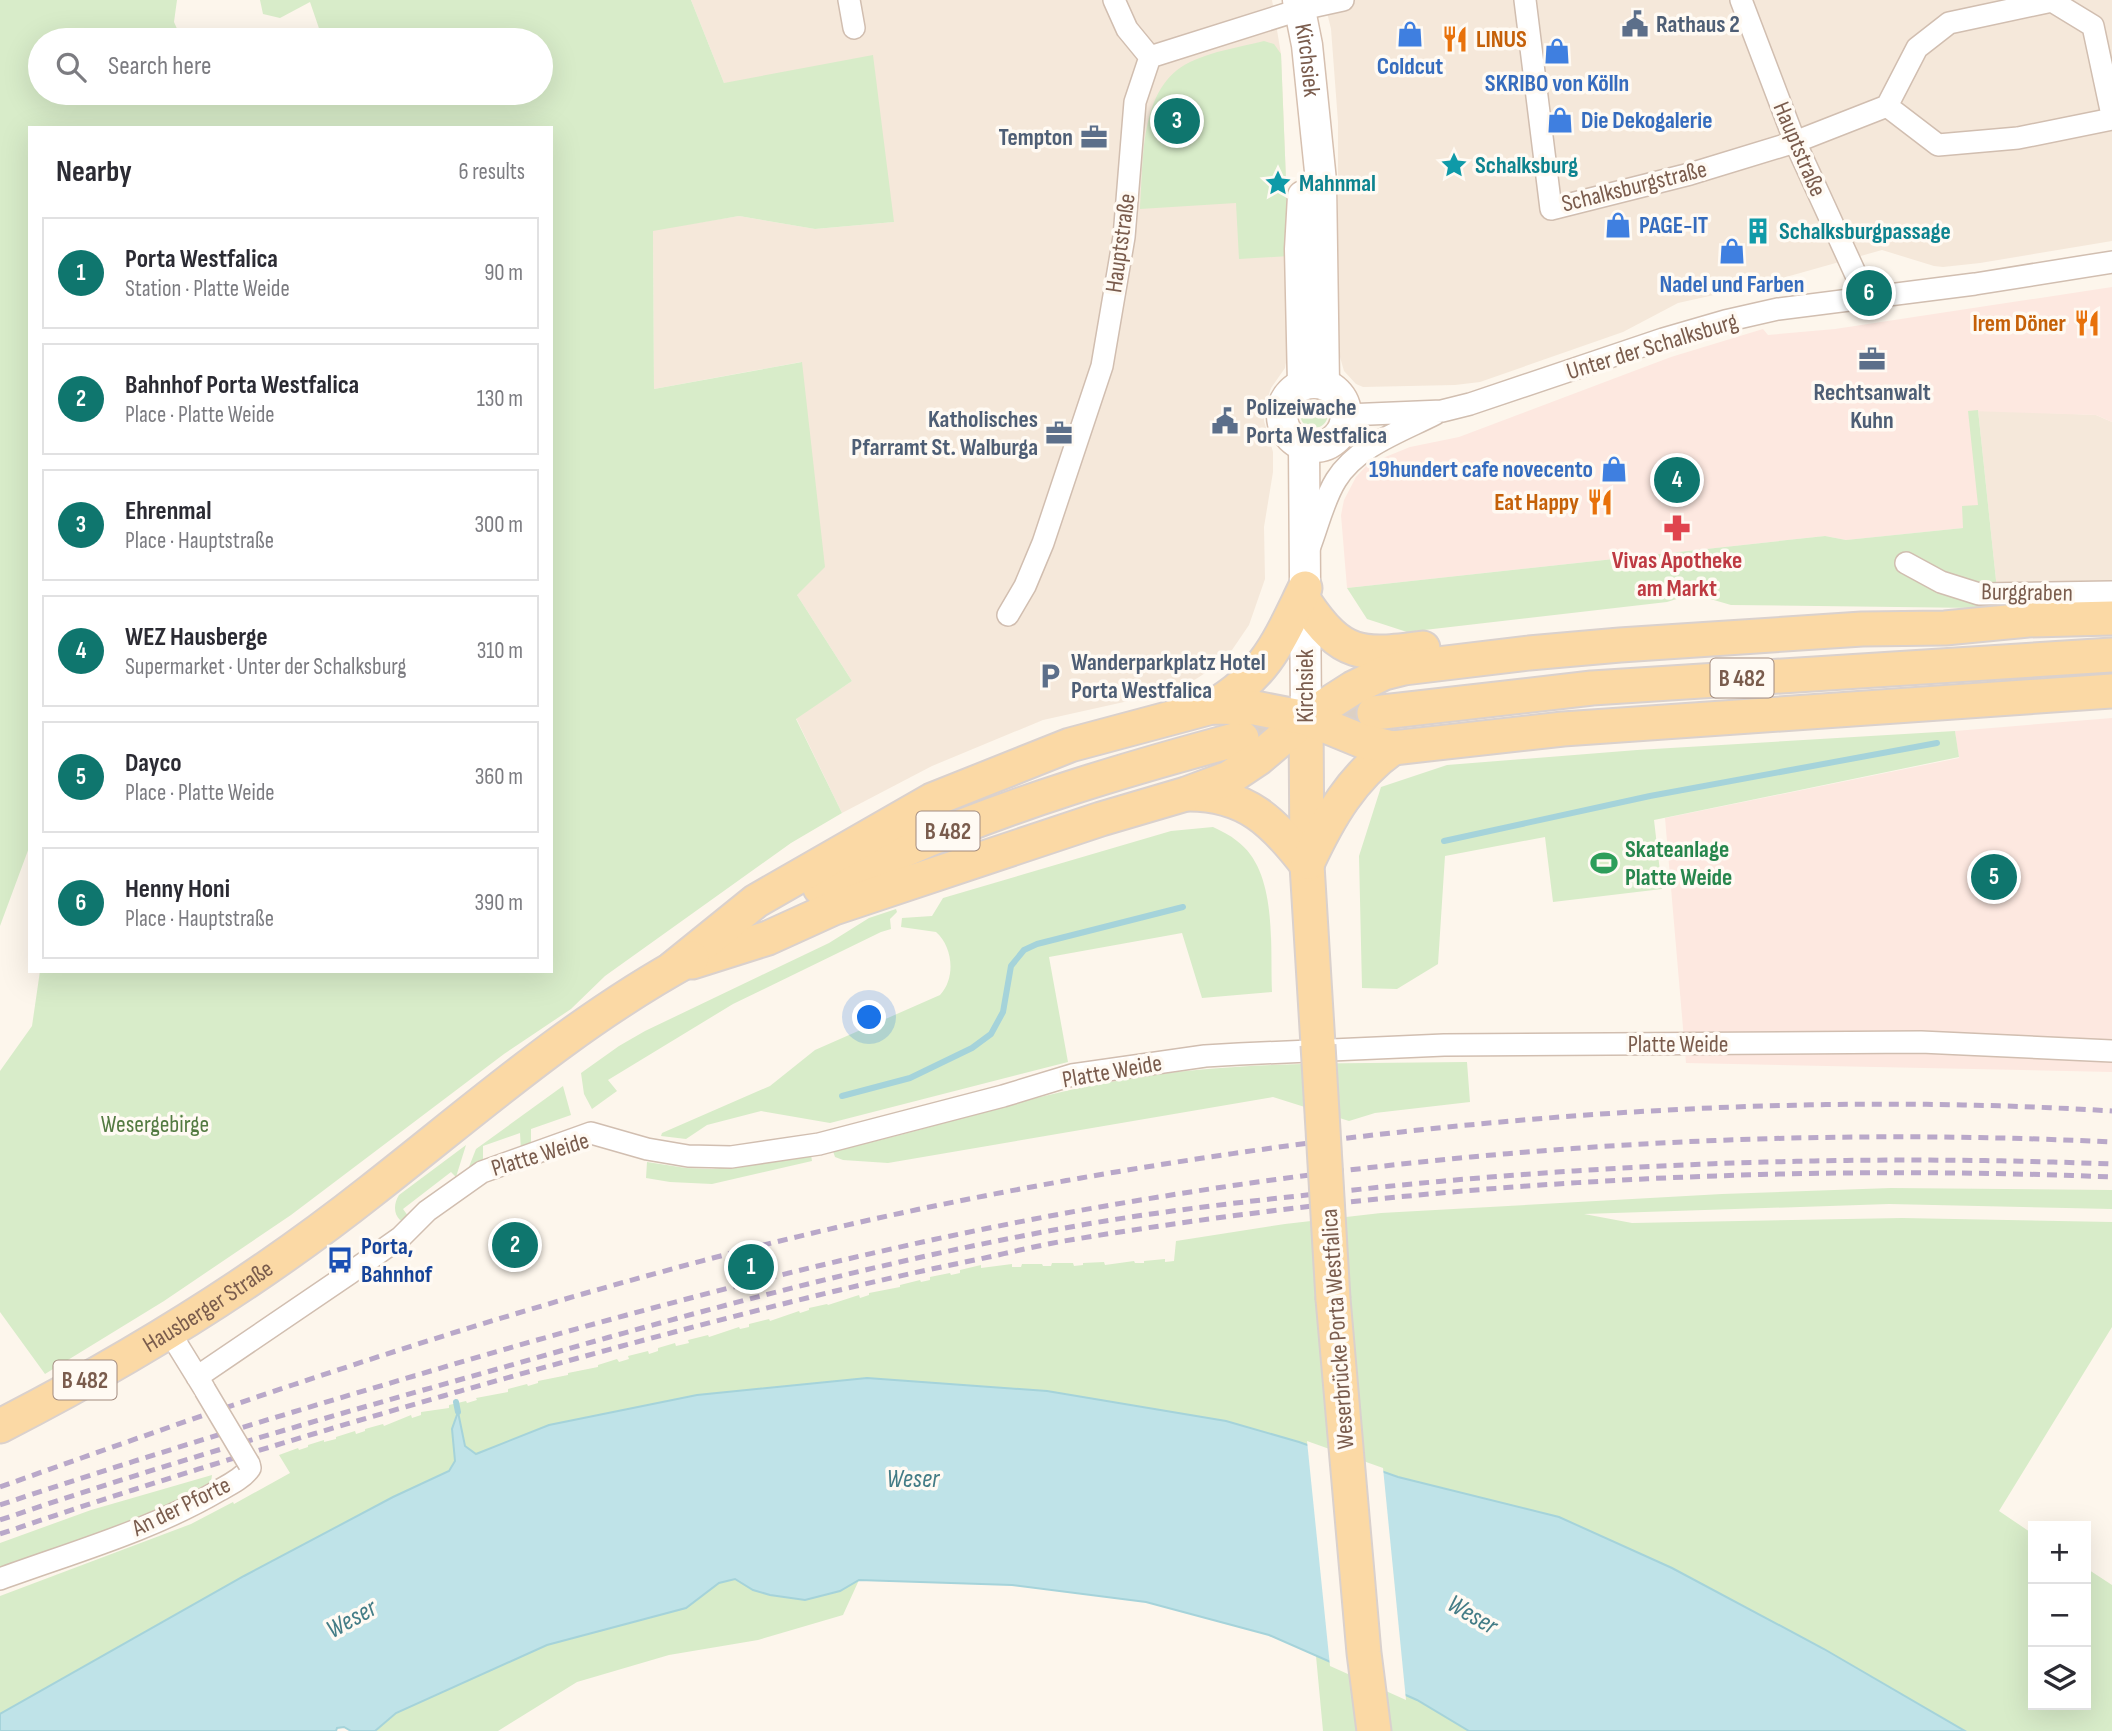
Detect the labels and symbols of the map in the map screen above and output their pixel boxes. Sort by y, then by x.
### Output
public building icon: Rathaus 2 [1620,9,1650,39]
place label: Rathaus 2 [1656,10,1740,39]
shop icon: Coldcut [1395,19,1425,49]
street label: Kirchsiek [1288,21,1326,98]
restaurant icon: LINUS [1440,24,1470,54]
place label: LINUS [1476,25,1527,54]
shop icon: SKRIBO von Kölln [1542,36,1572,66]
place label: Coldcut [1377,52,1443,81]
place label: SKRIBO von Kölln [1485,69,1629,98]
pin: 3 [1154,95,1200,147]
street label: Hauptstraße [1767,98,1832,201]
shop icon: Die Dekogalerie [1545,105,1575,135]
place label: Die Dekogalerie [1581,106,1712,135]
office icon: Tempton [1079,122,1109,152]
place label: Tempton [999,123,1073,152]
place icon: Schalksburg [1439,150,1469,180]
place label: Schalksburg [1475,151,1578,180]
street label: Schalksburgstraße [1559,154,1710,219]
place icon: Mahnmal [1263,168,1293,198]
place label: Mahnmal [1299,169,1376,198]
street label: Hauptstraße [1099,192,1142,295]
shop icon: PAGE-IT [1603,210,1633,240]
place label: PAGE-IT [1639,211,1708,240]
building icon: Schalksburgpassage [1743,216,1773,246]
place label: Schalksburgpassage [1779,217,1951,246]
shop icon: Nadel und Farben [1717,236,1747,266]
pin: 6 [1846,267,1892,319]
place label: Nadel und Farben [1659,270,1805,299]
street label: Unter der Schalksburg [1563,307,1741,386]
restaurant icon: Irem Döner [2072,308,2102,338]
place label: Irem Döner [1972,309,2067,338]
office icon: Rechtsanwalt Kuhn [1857,344,1887,374]
place label: Rechtsanwalt Kuhn [1813,378,1931,435]
place label: Polizeiwache Porta Westfalica [1246,393,1387,450]
place label: Katholisches Pfarramt St. Walburga [851,405,1038,462]
public building icon: Polizeiwache Porta Westfalica [1210,406,1240,436]
office icon: Katholisches Pfarramt St. Walburga [1044,418,1074,448]
shop icon: 19hundert cafe novecento [1599,454,1629,484]
pin: 4 [1654,454,1700,506]
place label: 19hundert cafe novecento [1369,455,1593,484]
restaurant icon: Eat Happy [1585,487,1615,517]
place label: Eat Happy [1494,488,1579,517]
pharmacy icon: Vivas Apotheke am Markt [1662,513,1692,543]
place label: Vivas Apotheke am Markt [1612,546,1742,603]
street label: Burggraben [1981,577,2073,608]
place label: Wanderparkplatz Hotel Porta Westfalica [1071,648,1266,705]
street label: Kirchsiek [1291,649,1320,723]
road number: B 482 [1710,658,1774,698]
parking icon: Wanderparkplatz Hotel Porta Westfalica [1035,661,1065,691]
road number: B 482 [916,811,979,850]
place label: Skateanlage Platte Weide [1625,835,1732,892]
sports icon: Skateanlage Platte Weide [1589,848,1619,878]
pin: 5 [1971,851,2017,903]
your location [852,1000,886,1034]
street label: Platte Weide [1628,1030,1728,1059]
street label: Platte Weide [1060,1048,1164,1095]
park label: Wesergebirge [101,1110,209,1139]
street label: Platte Weide [488,1126,593,1183]
street label: Weserbrücke Porta Westfalica [1315,1208,1360,1450]
pin: 2 [492,1219,538,1271]
place label: Porta, Bahnhof [361,1232,433,1289]
pin: 1 [728,1241,774,1293]
bus stop icon: Porta, Bahnhof [325,1245,355,1275]
street label: Hausberger Straße [138,1254,279,1359]
road number: B 482 [54,1360,116,1400]
water label: Weser [887,1464,941,1495]
street label: An der Pforte [126,1470,235,1543]
water label: Weser [1442,1589,1504,1643]
water label: Weser [321,1592,384,1646]

